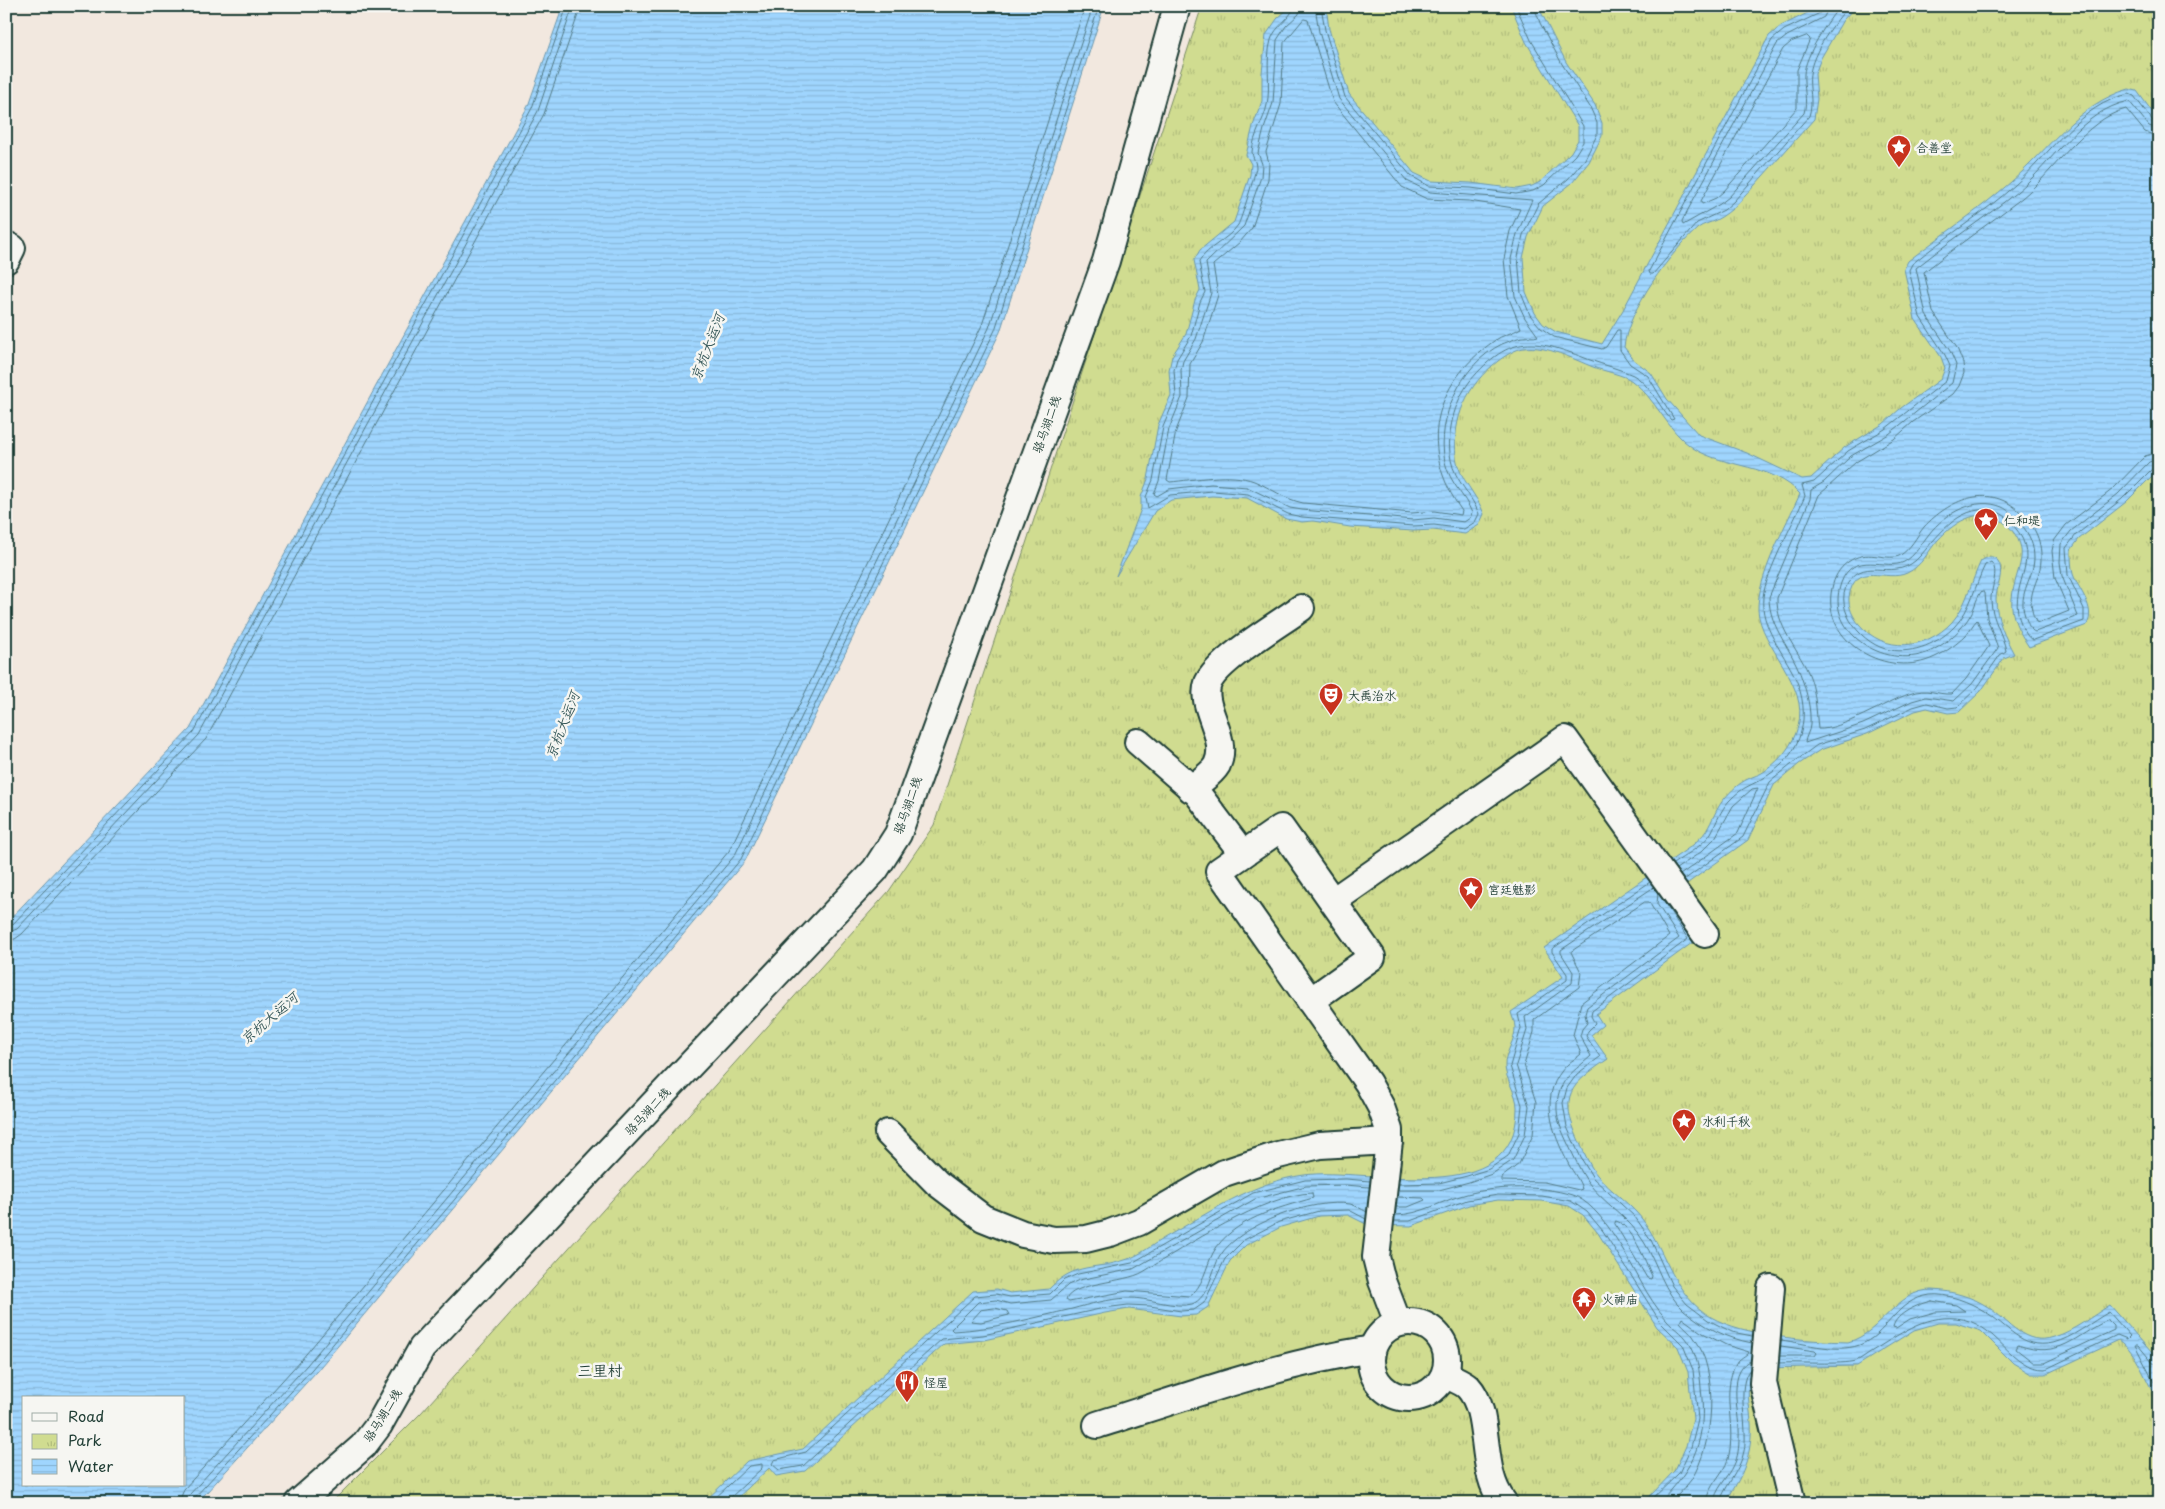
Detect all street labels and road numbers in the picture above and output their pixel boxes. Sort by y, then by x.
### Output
street label: 骆马湖二线 [1027,393,1065,455]
street label: 骆马湖二线 [888,774,926,836]
street label: 骆马湖二线 [620,1083,674,1139]
street label: 骆马湖二线 [358,1385,406,1445]

